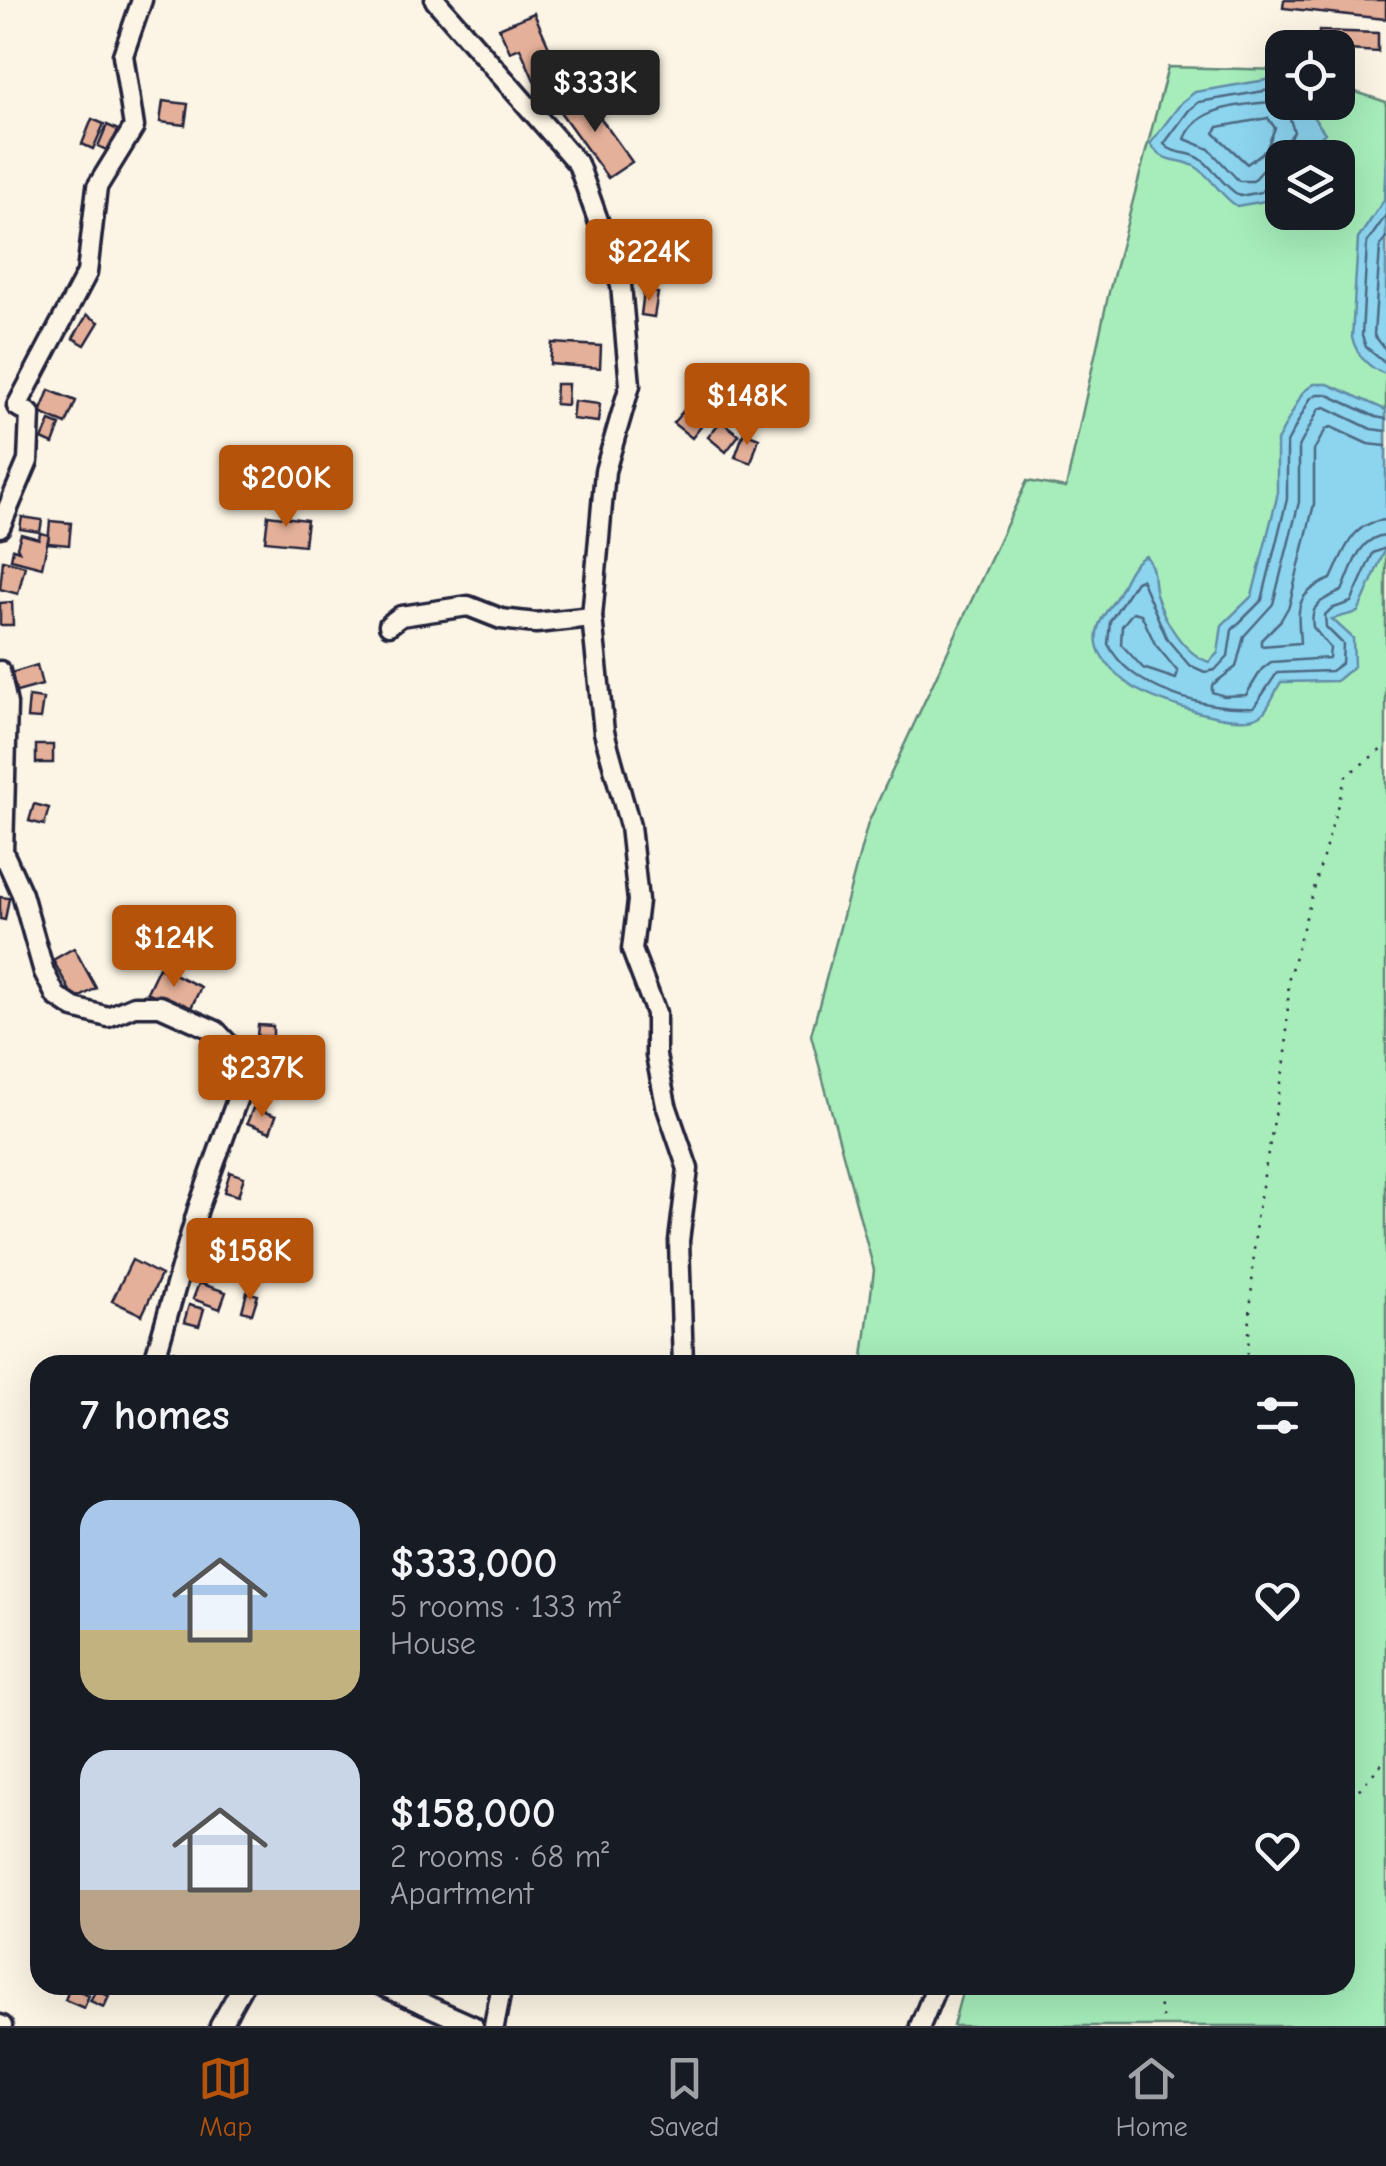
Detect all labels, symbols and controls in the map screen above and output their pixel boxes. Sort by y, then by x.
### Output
map controls [1265,30,1355,230]
button: locate [1265,30,1355,120]
pin: $333K [525,50,665,135]
text: $333K [553,64,637,101]
button: layers [1265,140,1355,230]
pin: $224K [579,219,719,304]
text: $224K [607,233,691,270]
pin: $148K [677,363,817,448]
text: $148K [707,377,787,414]
pin: $200K [216,445,356,530]
text: $200K [241,459,331,496]
pin: $124K [104,905,244,990]
text: $124K [134,919,214,956]
pin: $237K [192,1035,332,1120]
text: $237K [220,1049,304,1086]
pin: $158K [180,1218,320,1303]
text: $158K [208,1232,292,1269]
icon: filters [1250,1388,1305,1443]
text: 7 homes [80,1391,230,1440]
text: $333,000 [390,1539,558,1588]
icon: home [160,1540,280,1660]
icon: heart [1250,1573,1305,1628]
text: 5 rooms · 133 m² [390,1588,621,1625]
text: House [390,1625,476,1662]
text: $158,000 [390,1789,556,1838]
icon: home [160,1790,280,1910]
icon: heart [1250,1823,1305,1878]
text: 2 rooms · 68 m² [390,1838,609,1875]
text: Apartment [390,1875,533,1912]
tab: Map [198,2051,253,2143]
tab: Saved [649,2051,719,2143]
tab: Home [1116,2051,1188,2143]

